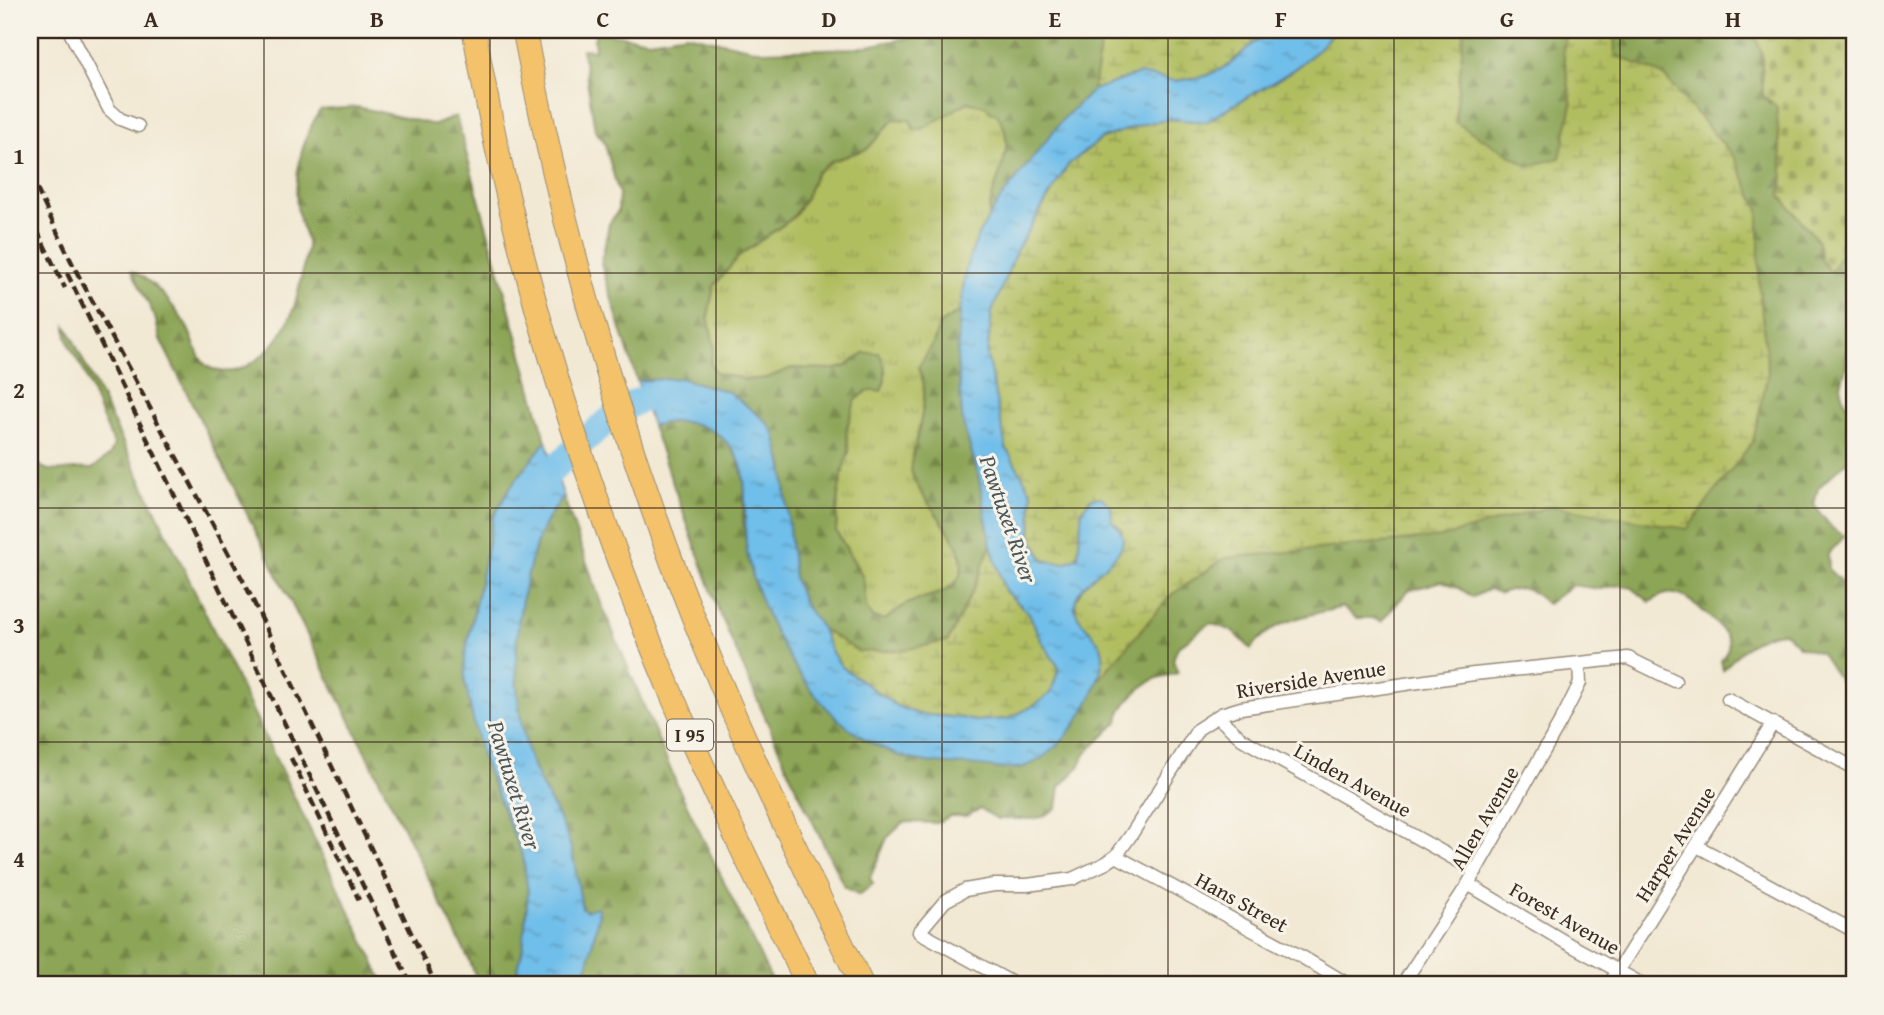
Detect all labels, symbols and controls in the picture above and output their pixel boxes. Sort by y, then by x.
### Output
text: A [144,2,159,35]
text: B [370,2,384,35]
text: C [596,2,610,35]
text: D [822,2,837,35]
text: E [1049,2,1061,35]
text: F [1275,2,1287,35]
text: G [1500,2,1514,35]
text: H [1725,2,1741,35]
text: 1 [13,139,25,172]
text: 2 [13,373,25,406]
water label: Pawtuxet River [971,450,1047,589]
text: 3 [13,608,25,641]
street label: Riverside Avenue [1234,652,1388,706]
water label: Pawtuxet River [479,716,551,855]
road number: I 95 [667,720,713,750]
street label: Linden Avenue [1289,735,1417,825]
street label: Allen Avenue [1442,760,1526,876]
street label: Harper Avenue [1627,780,1723,908]
text: 4 [13,842,25,875]
street label: Hans Street [1190,864,1295,941]
street label: Forest Avenue [1504,874,1626,962]

